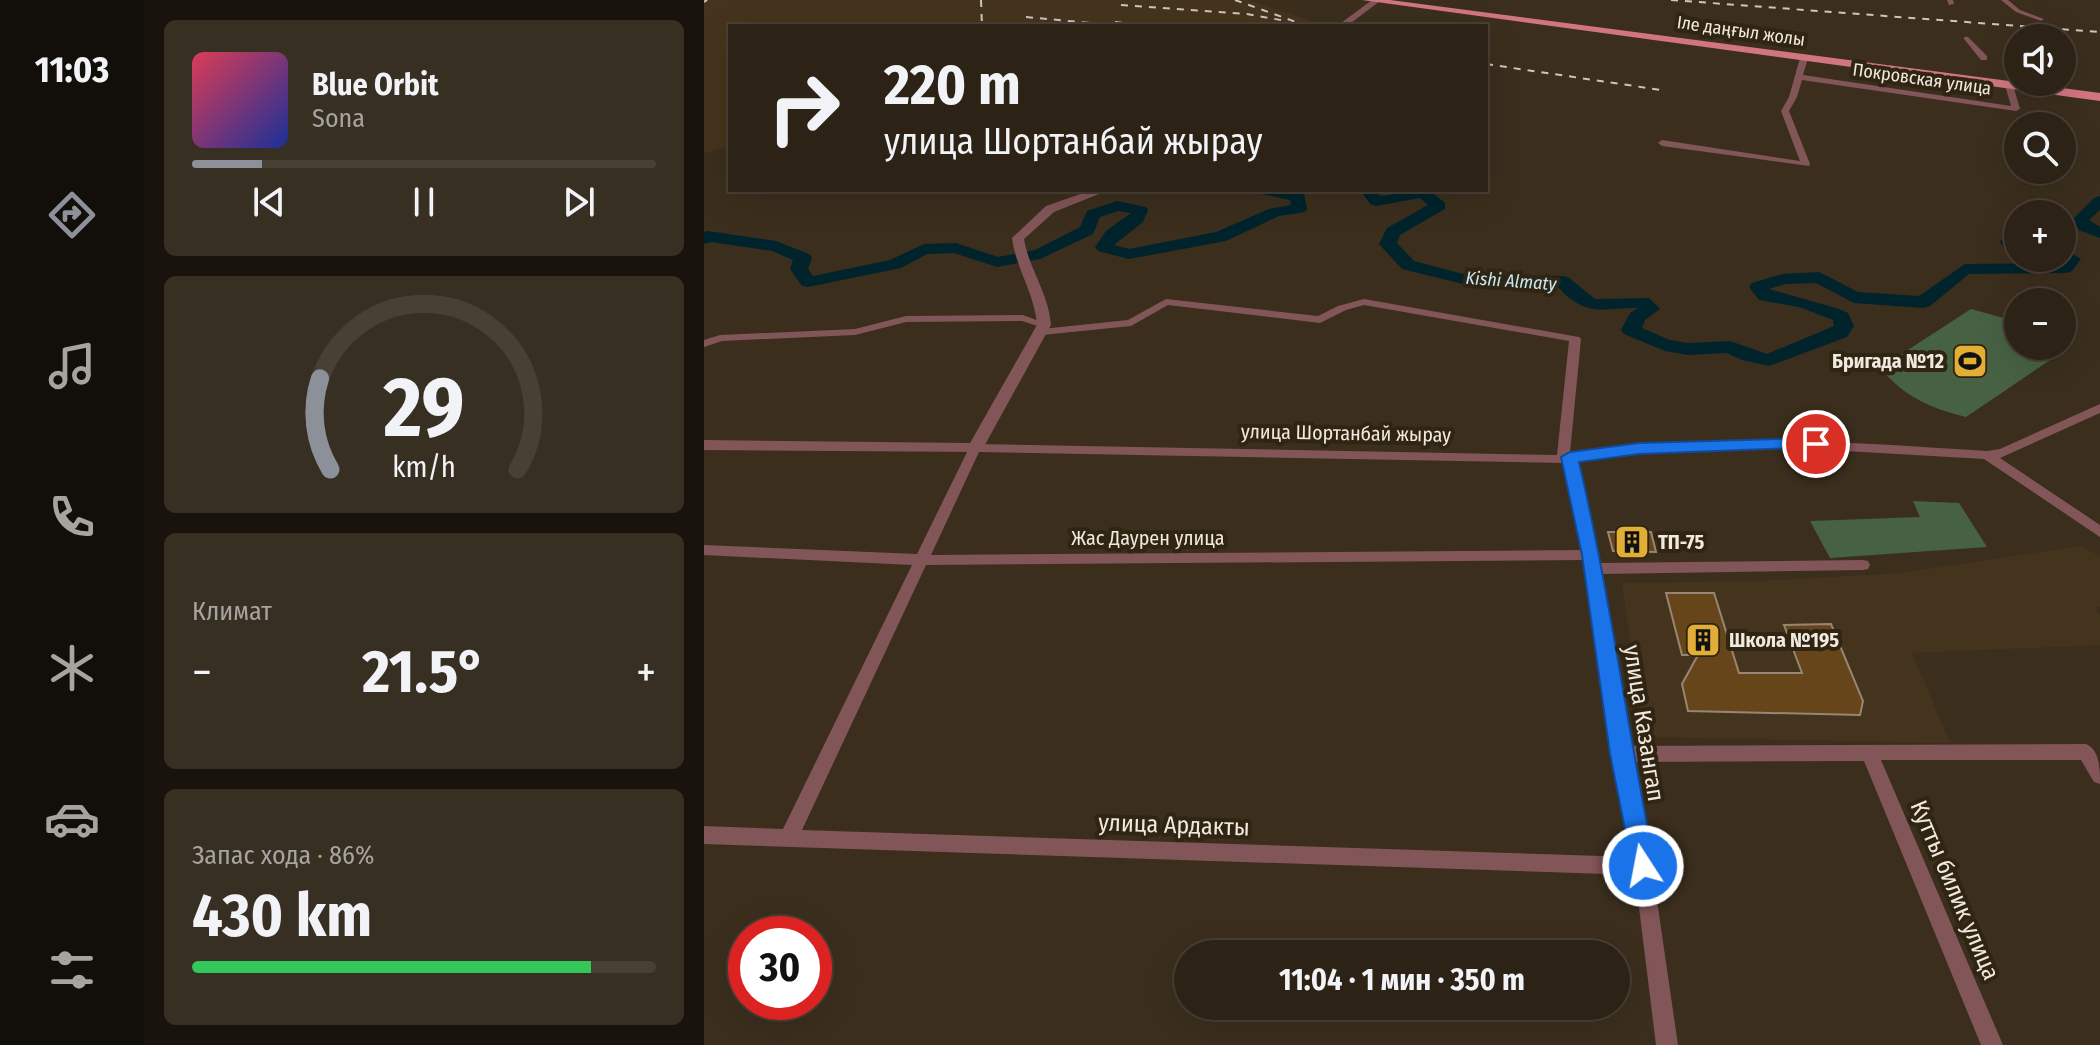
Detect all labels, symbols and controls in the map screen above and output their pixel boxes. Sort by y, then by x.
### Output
street label: Іле даңғыл жолы [1676,11,1806,51]
map controls [2004,24,2076,360]
button: sound [2004,24,2076,96]
text: 11:03 [35,48,109,92]
text: 220 m [884,52,1021,119]
icon: right [752,56,856,160]
street label: Покровская улица [1851,58,1993,100]
text: Blue Orbit [312,67,438,103]
text: Sona [312,103,365,134]
button: search [2004,112,2076,184]
text: улица Шортанбай жырау [884,120,1263,164]
icon: previous [247,180,291,224]
icon: pause [402,180,446,224]
icon: next [557,180,601,224]
icon: directions [44,187,100,243]
button: + [2004,200,2076,272]
water label: Kіshі Almaty [1465,267,1558,295]
button: − [2004,288,2076,360]
icon: music [44,338,100,394]
sports icon: Бригада №12 [1951,342,1989,380]
place label: Бригада №12 [1832,349,1944,373]
text: 29 [382,358,465,458]
pin [1782,410,1850,478]
street label: улица Шортанбай жырау [1241,419,1451,447]
icon: arrive [1794,422,1838,466]
text: km/h [392,451,456,486]
icon: phone [44,489,100,545]
building icon: ТП-75 [1613,523,1651,561]
street label: Жас Даурен улица [1071,526,1225,550]
place label: ТП-75 [1658,530,1704,554]
text: Климат [192,596,272,627]
building icon: Школа №195 [1684,621,1722,659]
place label: Школа №195 [1729,628,1839,652]
text: 21.5° [362,636,486,708]
icon: climate [44,640,100,696]
street label: улица Казангап [1618,643,1670,803]
text: − [192,646,212,699]
text: + [636,646,656,699]
icon: car [44,791,100,847]
street label: Кутты билик улица [1905,796,2005,984]
street label: улица Ардакты [1098,808,1250,842]
position arrow [1601,824,1685,908]
text: Запас хода · 86% [192,840,374,871]
text: 430 km [192,880,372,952]
speed limit sign: 30 [728,916,832,1020]
icon: filters [44,942,100,998]
text: 11:04 · 1 мин · 350 m [1279,962,1525,998]

